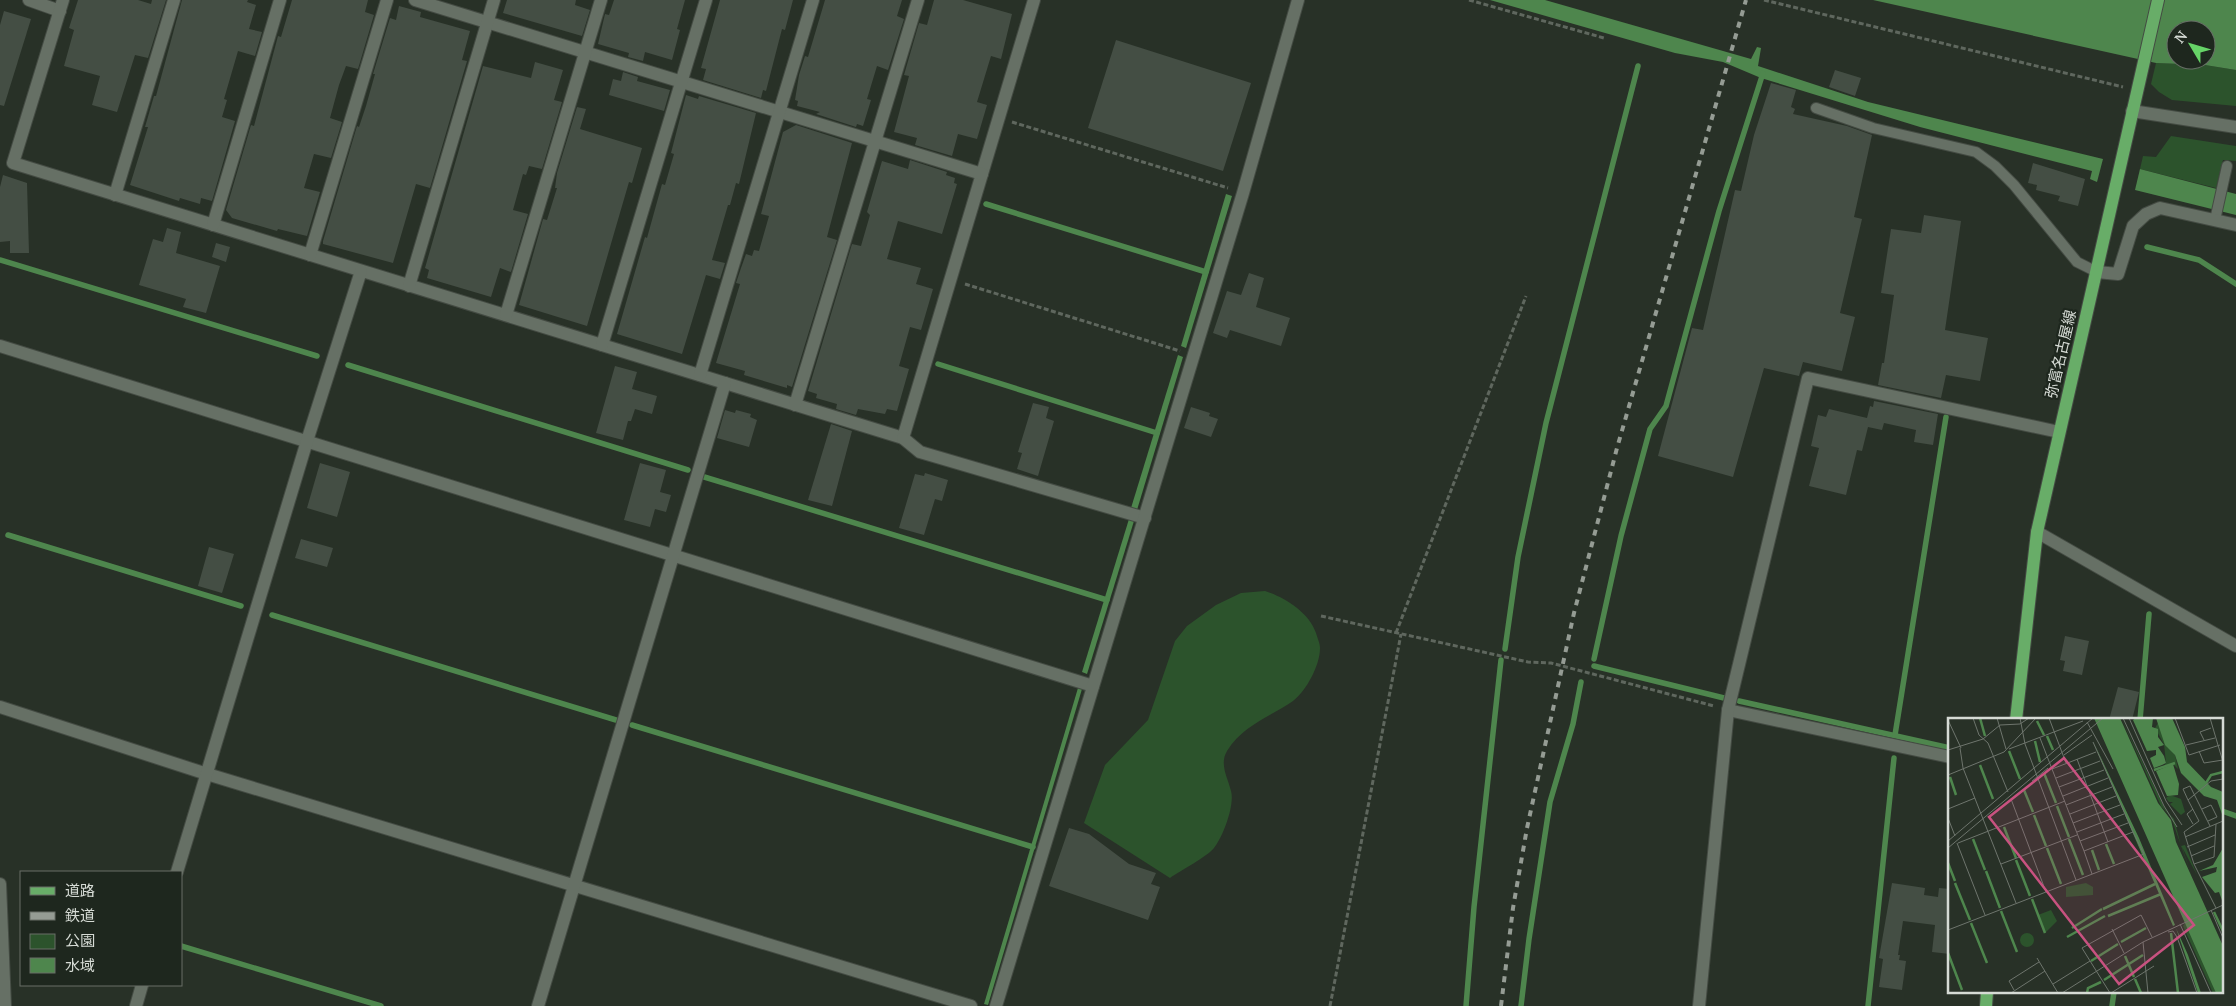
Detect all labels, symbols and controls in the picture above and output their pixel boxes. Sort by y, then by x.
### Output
north arrow [2166,20,2216,70]
text: N [2170,26,2191,47]
street label: 弥富名古屋線 [2040,308,2080,400]
inset map [1948,718,2224,994]
legend [20,871,182,986]
text: 道路 [65,880,95,900]
text: 鉄道 [65,905,95,925]
text: 公園 [65,930,95,950]
text: 水域 [65,955,95,975]

